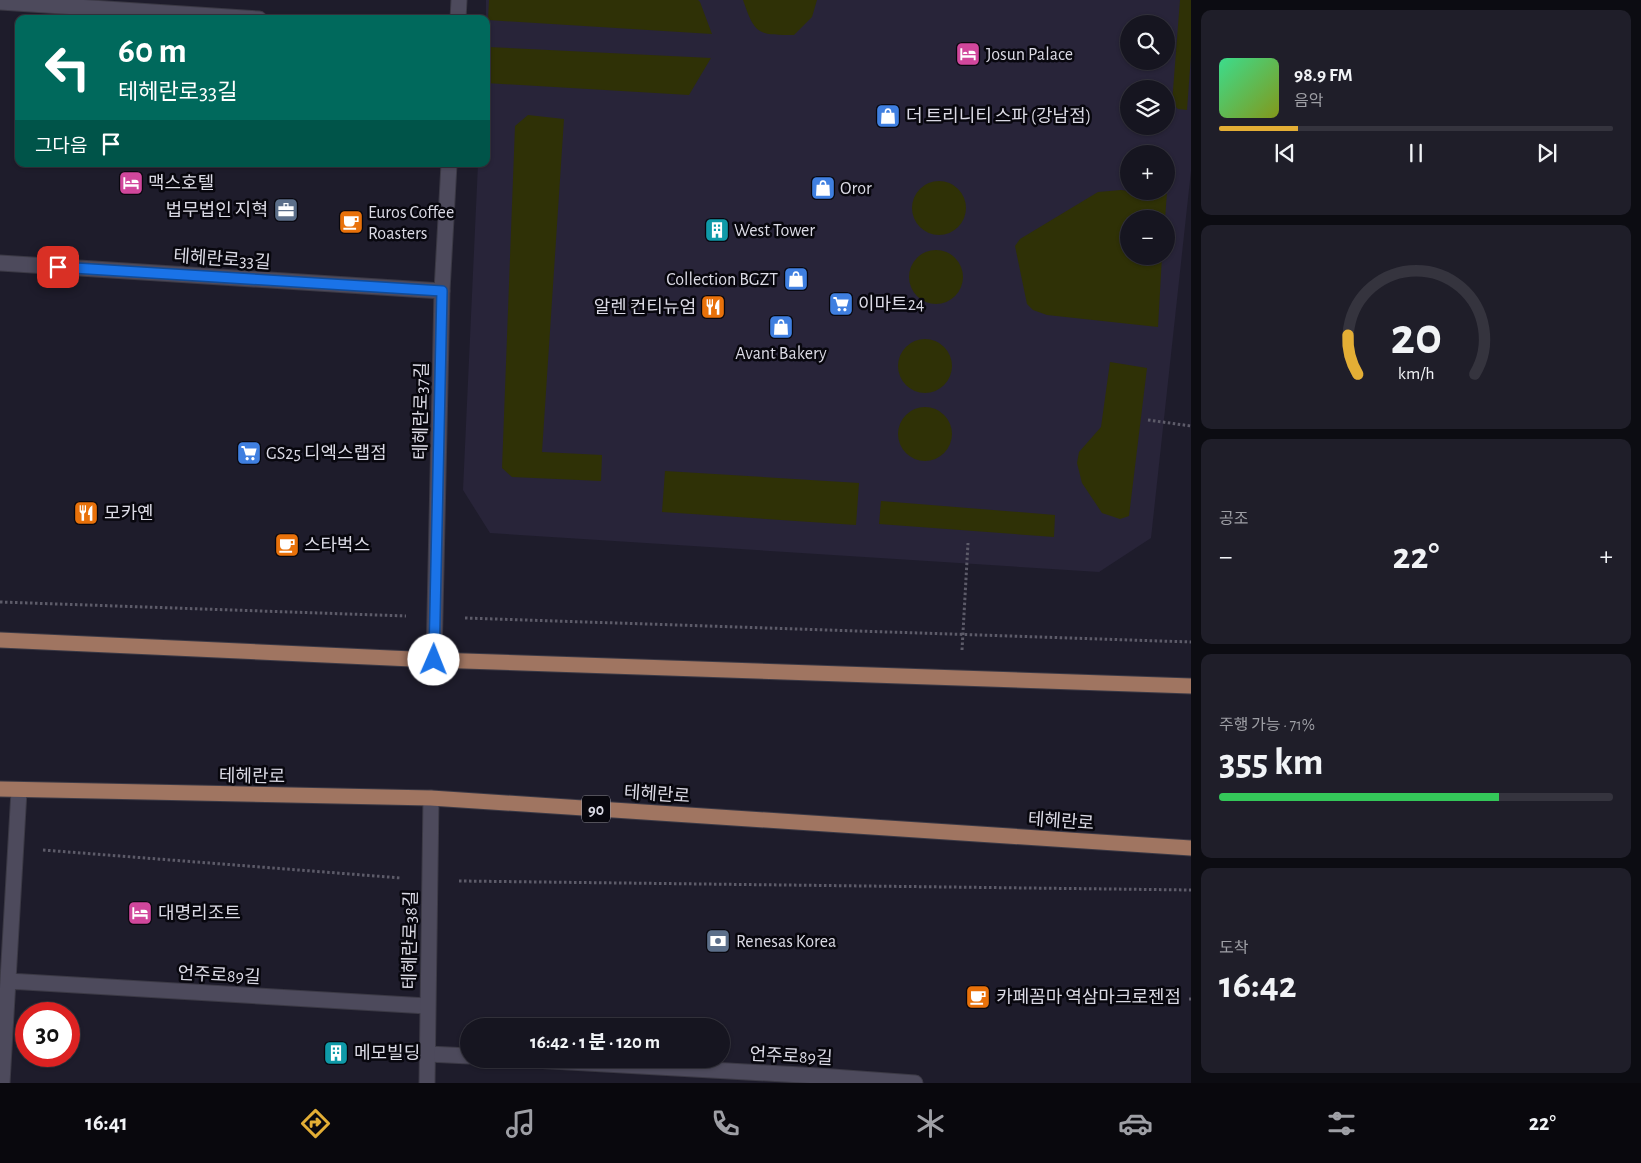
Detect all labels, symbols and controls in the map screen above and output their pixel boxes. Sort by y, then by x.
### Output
map controls [1120,15,1175,265]
button: search [1120,15,1175,70]
text: 60 m [118,34,187,69]
icon: left [35,35,100,100]
hotel icon: Josun Palace [955,41,981,67]
place label: Josun Palace [986,46,1073,64]
text: 98.9 FM [1294,66,1353,85]
button: layers [1120,80,1175,135]
text: 테헤란로33길 [118,81,237,103]
text: 음악 [1294,93,1323,109]
shop icon: 더 트리니티 스파 (강남점) [875,103,901,129]
place label: 더 트리니티 스파 (강남점) [906,106,1091,126]
icon: arrive [97,130,125,158]
text: 그다음 [35,137,87,156]
icon: previous [1271,139,1299,167]
icon: pause [1402,139,1430,167]
icon: next [1533,139,1561,167]
button: + [1120,145,1175,200]
hotel icon: 맥스호텔 [118,170,144,196]
place label: 맥스호텔 [148,173,214,193]
shop icon: Oror [810,175,836,201]
place label: Oror [840,180,872,198]
office icon: 법무법인 지혁 [273,197,299,223]
place label: 법무법인 지혁 [166,200,268,220]
place label: Euros Coffee Roasters [368,204,454,243]
cafe icon: Euros Coffee Roasters [338,209,364,235]
button: − [1120,210,1175,265]
building icon: West Tower [704,217,730,243]
place label: West Tower [734,222,815,240]
pin [37,246,79,288]
street label: 테헤란로33길 [173,246,271,272]
icon: arrive [44,253,72,281]
shop icon: Collection BGZT [783,266,809,292]
place label: Collection BGZT [666,271,778,289]
supermarket icon: 이마트24 [828,291,854,317]
restaurant icon: 알렌 컨티뉴엄 [700,294,726,320]
place label: 이마트24 [858,294,925,314]
place label: 알렌 컨티뉴엄 [594,297,696,317]
text: 20 [1390,311,1442,363]
shop icon: Avant Bakery [768,314,794,340]
place label: Avant Bakery [735,345,827,363]
street label: 테헤란로37길 [410,362,432,460]
text: km/h [1398,365,1434,383]
supermarket icon: GS25 디엑스랩점 [236,440,262,466]
place label: GS25 디엑스랩점 [266,443,387,463]
restaurant icon: 모카옌 [73,500,99,526]
place label: 모카옌 [104,504,154,523]
text: 공조 [1219,511,1248,527]
cafe icon: 스타벅스 [274,532,300,558]
place label: 스타벅스 [304,535,370,555]
text: 22° [1393,538,1439,576]
text: − [1219,543,1232,571]
text: + [1600,543,1613,571]
position arrow [407,633,459,685]
text: 주행 가능 · 71% [1219,717,1315,733]
text: 355 km [1219,744,1323,782]
street label: 테헤란로 [219,765,285,787]
street label: 테헤란로 [623,782,691,806]
road number: 90 [582,796,610,822]
street label: 테헤란로 [1027,809,1095,833]
street label: 테헤란로38길 [399,890,421,990]
hotel icon: 대명리조트 [127,900,153,926]
place label: 대명리조트 [158,903,241,923]
bank icon: Renesas Korea [705,928,731,954]
place label: Renesas Korea [736,933,836,951]
text: 도착 [1219,940,1248,956]
street label: 언주로89길 [177,964,261,987]
text: 16:42 [1219,967,1297,1005]
cafe icon: 카페꼼마 역삼마크로젠점 [965,984,991,1010]
place label: 카페꼼마 역삼마크로젠점 [996,987,1181,1007]
speed limit sign: 30 [15,1002,80,1067]
text: 16:42 · 1 분 · 120 m [530,1033,660,1052]
building icon: 메모빌딩 [323,1040,349,1066]
place label: 메모빌딩 [354,1043,420,1063]
street label: 언주로89길 [749,1045,833,1068]
icon: directions [298,1106,333,1141]
icon: music [503,1106,538,1141]
icon: phone [708,1106,743,1141]
icon: climate [913,1106,948,1141]
icon: car [1118,1106,1153,1141]
icon: filters [1324,1106,1359,1141]
text: 16:41 [85,1112,128,1134]
text: 22° [1529,1112,1556,1134]

